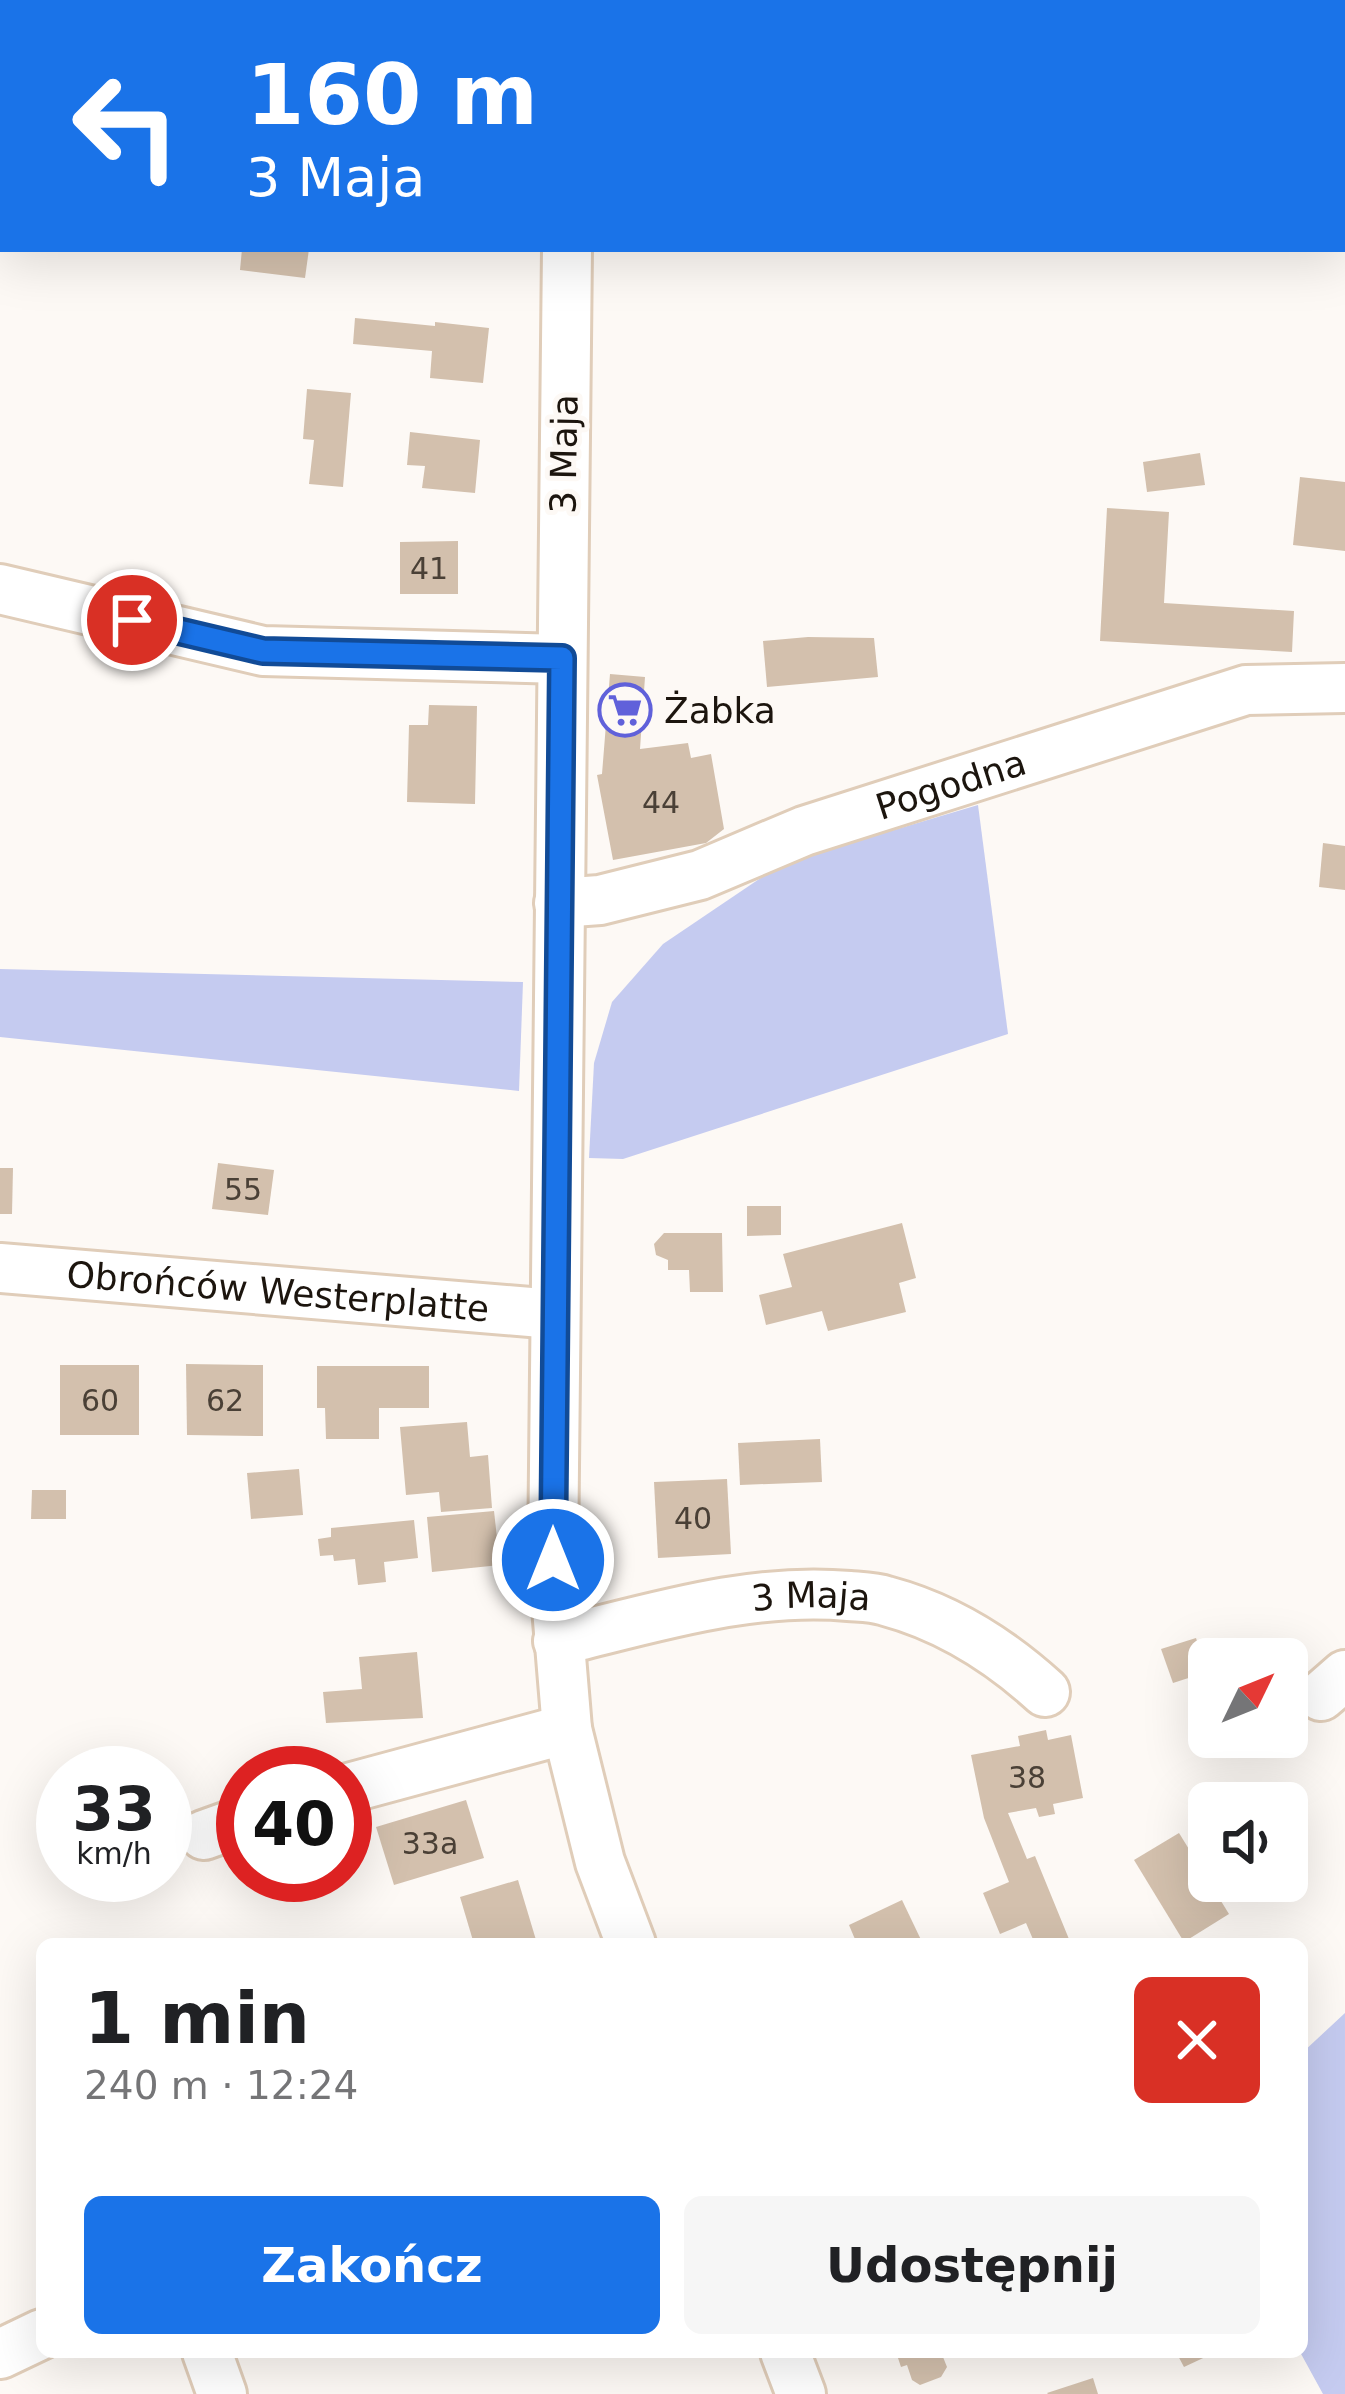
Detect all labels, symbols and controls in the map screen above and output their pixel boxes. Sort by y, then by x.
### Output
text: 160 m [246,46,538,144]
icon: left [48,48,204,204]
text: 3 Maja [246,146,425,209]
street label: 3 Maja [542,394,586,514]
house number: 41 [410,551,448,586]
pin [81,569,183,671]
icon: arrive [99,587,165,653]
supermarket icon: Żabka [597,682,653,738]
place label: Żabka [664,690,776,731]
street label: Pogodna [870,741,1031,827]
house number: 44 [642,785,680,820]
house number: 55 [224,1172,262,1207]
street label: Obrońców Westerplatte [65,1253,491,1329]
house number: 60 [81,1383,119,1418]
house number: 62 [206,1383,244,1418]
position arrow [490,1497,616,1623]
house number: 40 [674,1501,712,1536]
street label: 3 Maja [749,1574,872,1619]
north arrow [1188,1638,1308,1758]
map controls [1188,1638,1308,1902]
speed limit sign: 40 [216,1746,372,1902]
house number: 38 [1008,1760,1046,1795]
text: 33 [72,1774,156,1844]
button: sound [1188,1782,1308,1902]
house number: 33a [402,1826,458,1861]
text: km/h [76,1836,152,1871]
text: 1 min [84,1976,310,2060]
button: close [1134,1977,1260,2103]
text: 240 m · 12:24 [84,2063,358,2108]
button: Zakończ [84,2196,660,2334]
button: Udostępnij [684,2196,1260,2334]

